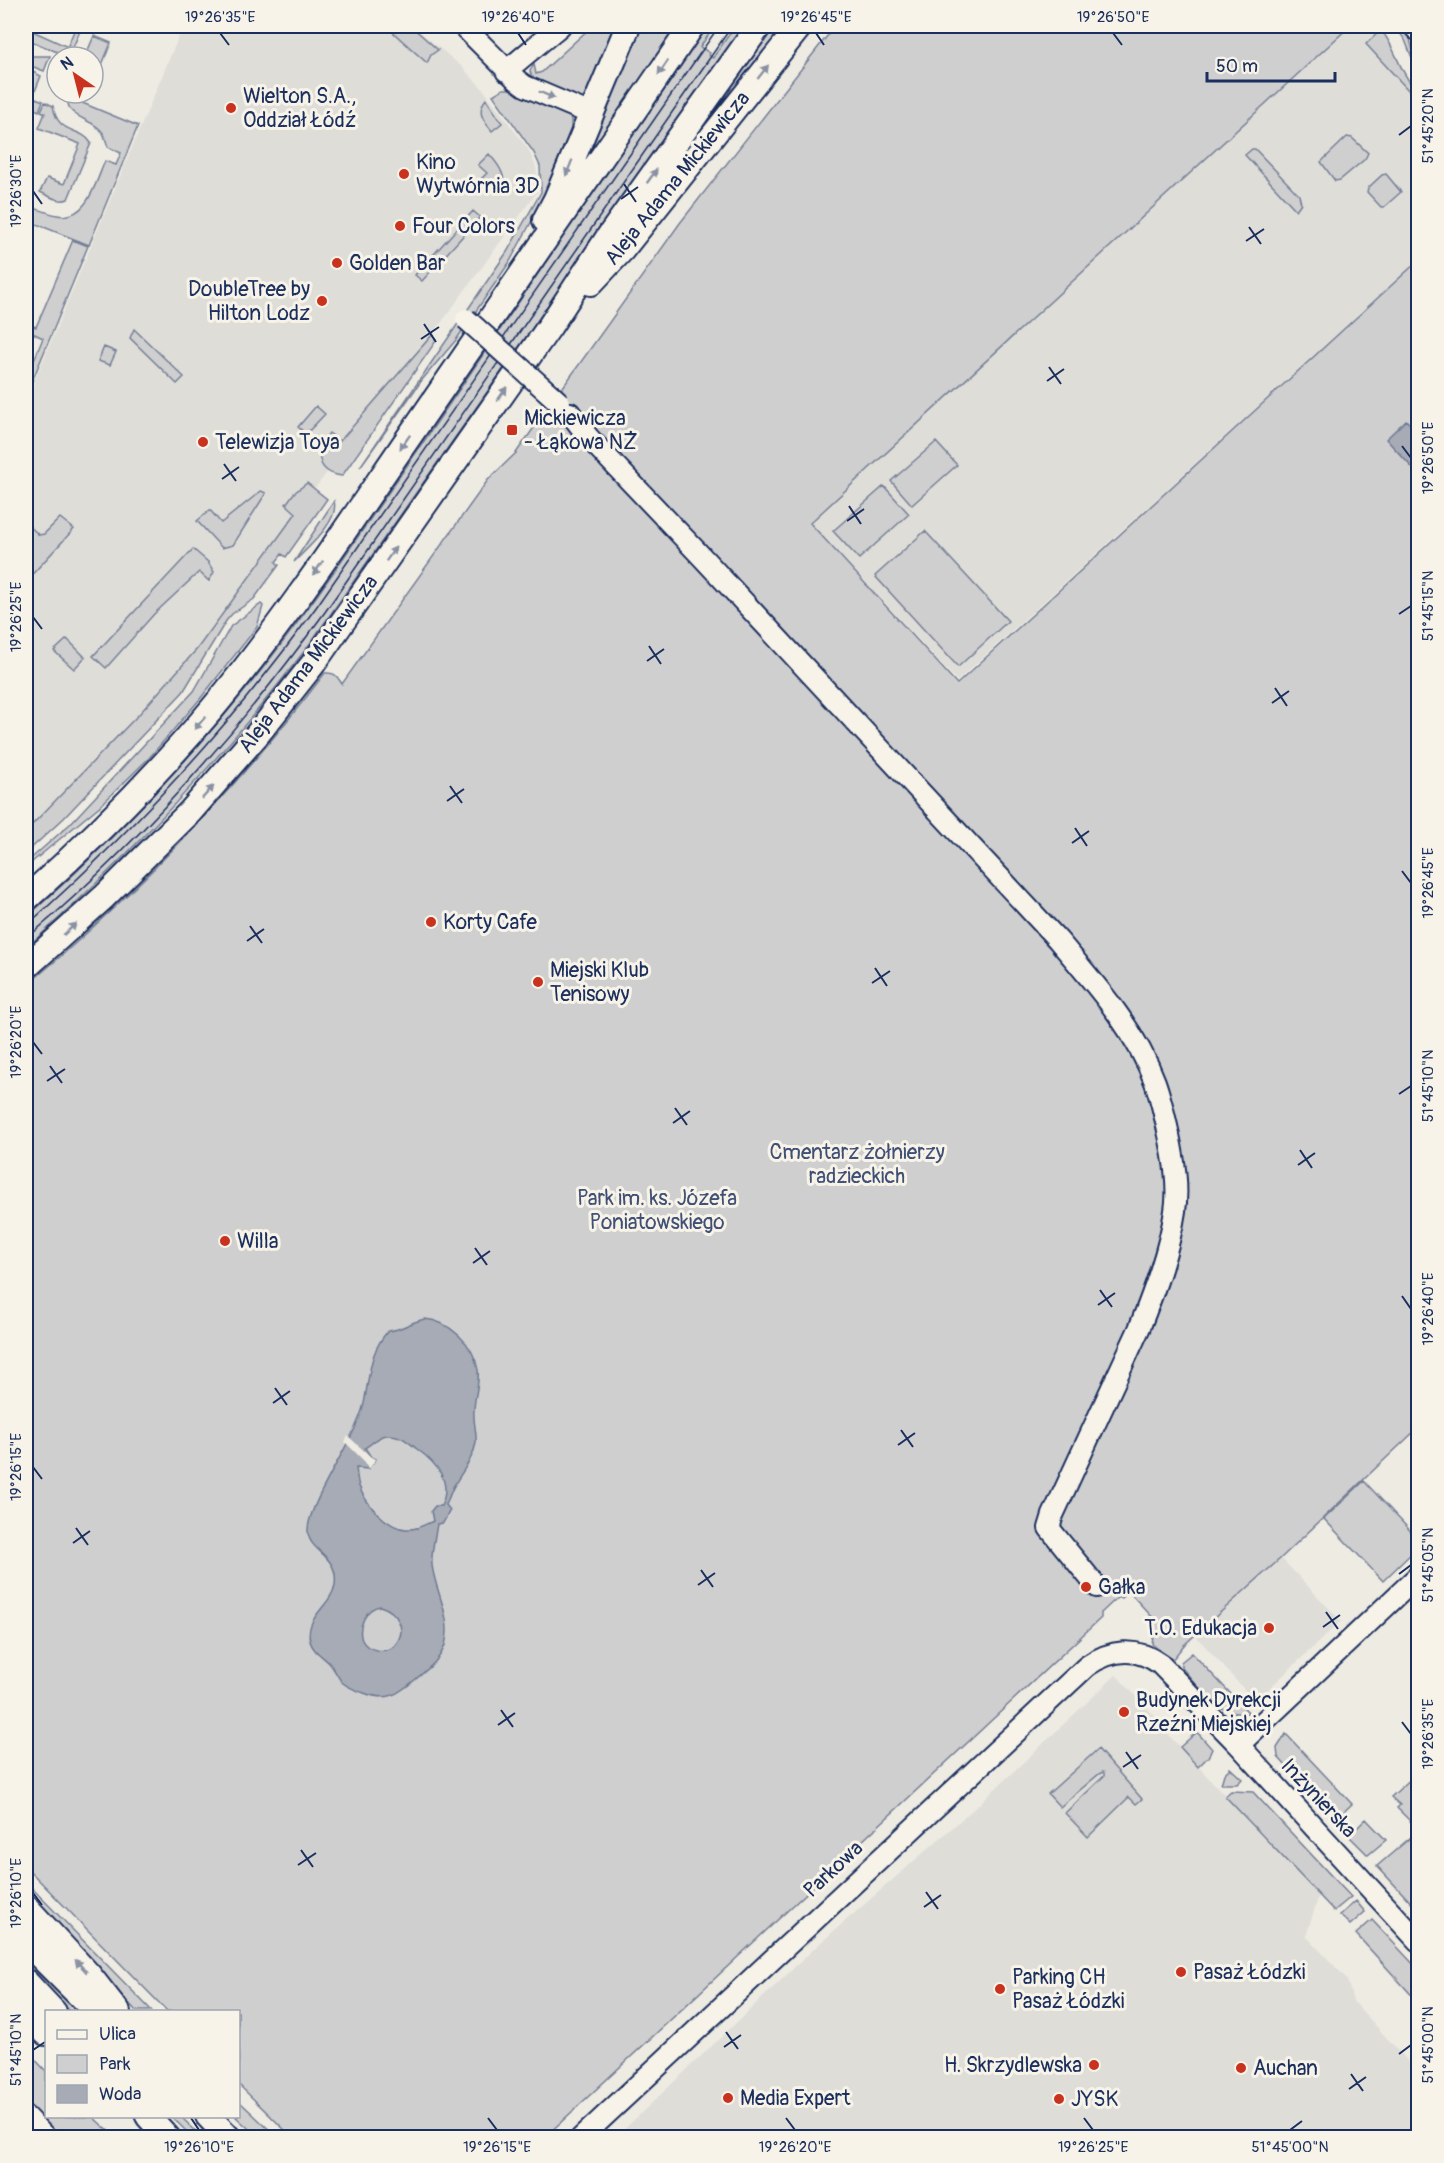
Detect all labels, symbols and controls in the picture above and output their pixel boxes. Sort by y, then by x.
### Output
text: 19°26'35"E [185,8,256,27]
text: 19°26'40"E [481,8,555,27]
text: 19°26'45"E [781,8,852,27]
text: 19°26'50"E [1077,8,1149,27]
north arrow [45,45,105,105]
scale bar [1207,45,1334,83]
text: N [57,52,77,75]
text: 50 m [1216,55,1258,78]
one-way arrow [658,60,669,76]
one-way arrow [756,65,768,80]
place label: Wielton S.A., Oddział Łódź [243,83,356,134]
street label: Aleja Adama Mickiewicza [599,86,756,271]
text: 51°45'20"N [1419,88,1438,164]
one-way arrow [538,91,556,100]
marker: Wielton S.A., Oddział Łódź [224,101,238,115]
place label: Kino Wytwórnia 3D [416,149,539,200]
text: 19°26'30"E [7,154,26,227]
one-way arrow [564,159,573,177]
marker: Kino Wytwórnia 3D [397,167,411,181]
one-way arrow [646,169,658,185]
place label: Four Colors [412,213,515,240]
marker: Four Colors [393,219,407,233]
place label: Golden Bar [349,250,446,277]
marker: Golden Bar [330,256,344,270]
place label: DoubleTree by Hilton Lodz [188,276,310,327]
marker: DoubleTree by Hilton Lodz [315,294,329,308]
one-way arrow [496,386,507,402]
place label: Mickiewicza - Łąkowa NŻ [524,405,638,456]
text: 19°26'50"E [1419,422,1438,494]
marker: Mickiewicza - Łąkowa NŻ [505,423,519,437]
place label: Telewizja Toya [215,429,340,456]
one-way arrow [399,434,411,450]
marker: Telewizja Toya [196,435,210,449]
one-way arrow [385,546,396,562]
one-way arrow [312,559,324,575]
street label: Aleja Adama Mickiewicza [232,570,384,759]
text: 51°45'15"N [1419,571,1438,641]
text: 19°26'25"E [7,581,26,652]
one-way arrow [193,715,207,730]
one-way arrow [201,784,215,799]
text: 19°26'45"E [1419,847,1438,918]
place label: Korty Cafe [443,909,537,936]
marker: Korty Cafe [424,915,438,929]
one-way arrow [62,922,77,936]
place label: Miejski Klub Tenisowy [550,957,649,1008]
marker: Miejski Klub Tenisowy [531,975,545,989]
text: 19°26'20"E [7,1005,26,1078]
text: 51°45'10"N [1419,1050,1438,1122]
park label: Cmentarz żołnierzy radzieckich [769,1139,945,1190]
park label: Park im. ks. Józefa Poniatowskiego [577,1185,737,1236]
place label: Willa [237,1228,278,1255]
marker: Willa [218,1234,232,1248]
text: 19°26'40"E [1419,1272,1438,1346]
text: 19°26'15"E [7,1433,26,1501]
text: 51°45'05"N [1419,1528,1438,1602]
place label: Gałka [1098,1574,1145,1601]
marker: Gałka [1079,1580,1093,1594]
place label: T.O. Edukacja [1144,1615,1257,1642]
marker: T.O. Edukacja [1262,1621,1276,1635]
place label: Budynek Dyrekcji Rzeźni Miejskiej [1136,1687,1281,1738]
text: 19°26'35"E [1419,1698,1438,1769]
marker: Budynek Dyrekcji Rzeźni Miejskiej [1117,1705,1131,1719]
street label: Inżynierska [1275,1753,1362,1844]
street label: Parkowa [798,1835,869,1904]
text: 19°26'10"E [7,1858,26,1928]
one-way arrow [74,1959,88,1974]
place label: Pasaż Łódzki [1193,1959,1306,1986]
place label: Parking CH Pasaż Łódzki [1012,1964,1125,2015]
marker: Pasaż Łódzki [1174,1965,1188,1979]
marker: Parking CH Pasaż Łódzki [993,1982,1007,1996]
text: 51°45'00"N [1419,2006,1438,2084]
legend [45,2010,240,2118]
text: 51°45'10"N [7,2014,26,2086]
text: Ulica [99,2023,136,2046]
place label: H. Skrzydlewska [944,2052,1082,2079]
text: Park [99,2053,131,2076]
place label: Auchan [1253,2055,1318,2082]
marker: H. Skrzydlewska [1087,2058,1101,2072]
marker: Auchan [1234,2061,1248,2075]
text: Woda [99,2083,141,2106]
place label: Media Expert [740,2085,851,2112]
place label: JYSK [1071,2086,1119,2113]
marker: Media Expert [721,2091,735,2105]
marker: JYSK [1052,2092,1066,2106]
text: 19°26'10"E [164,2138,234,2157]
text: 19°26'15"E [463,2138,531,2157]
text: 19°26'20"E [759,2138,832,2157]
text: 19°26'25"E [1058,2138,1129,2157]
text: 51°45'00"N [1251,2138,1329,2157]

